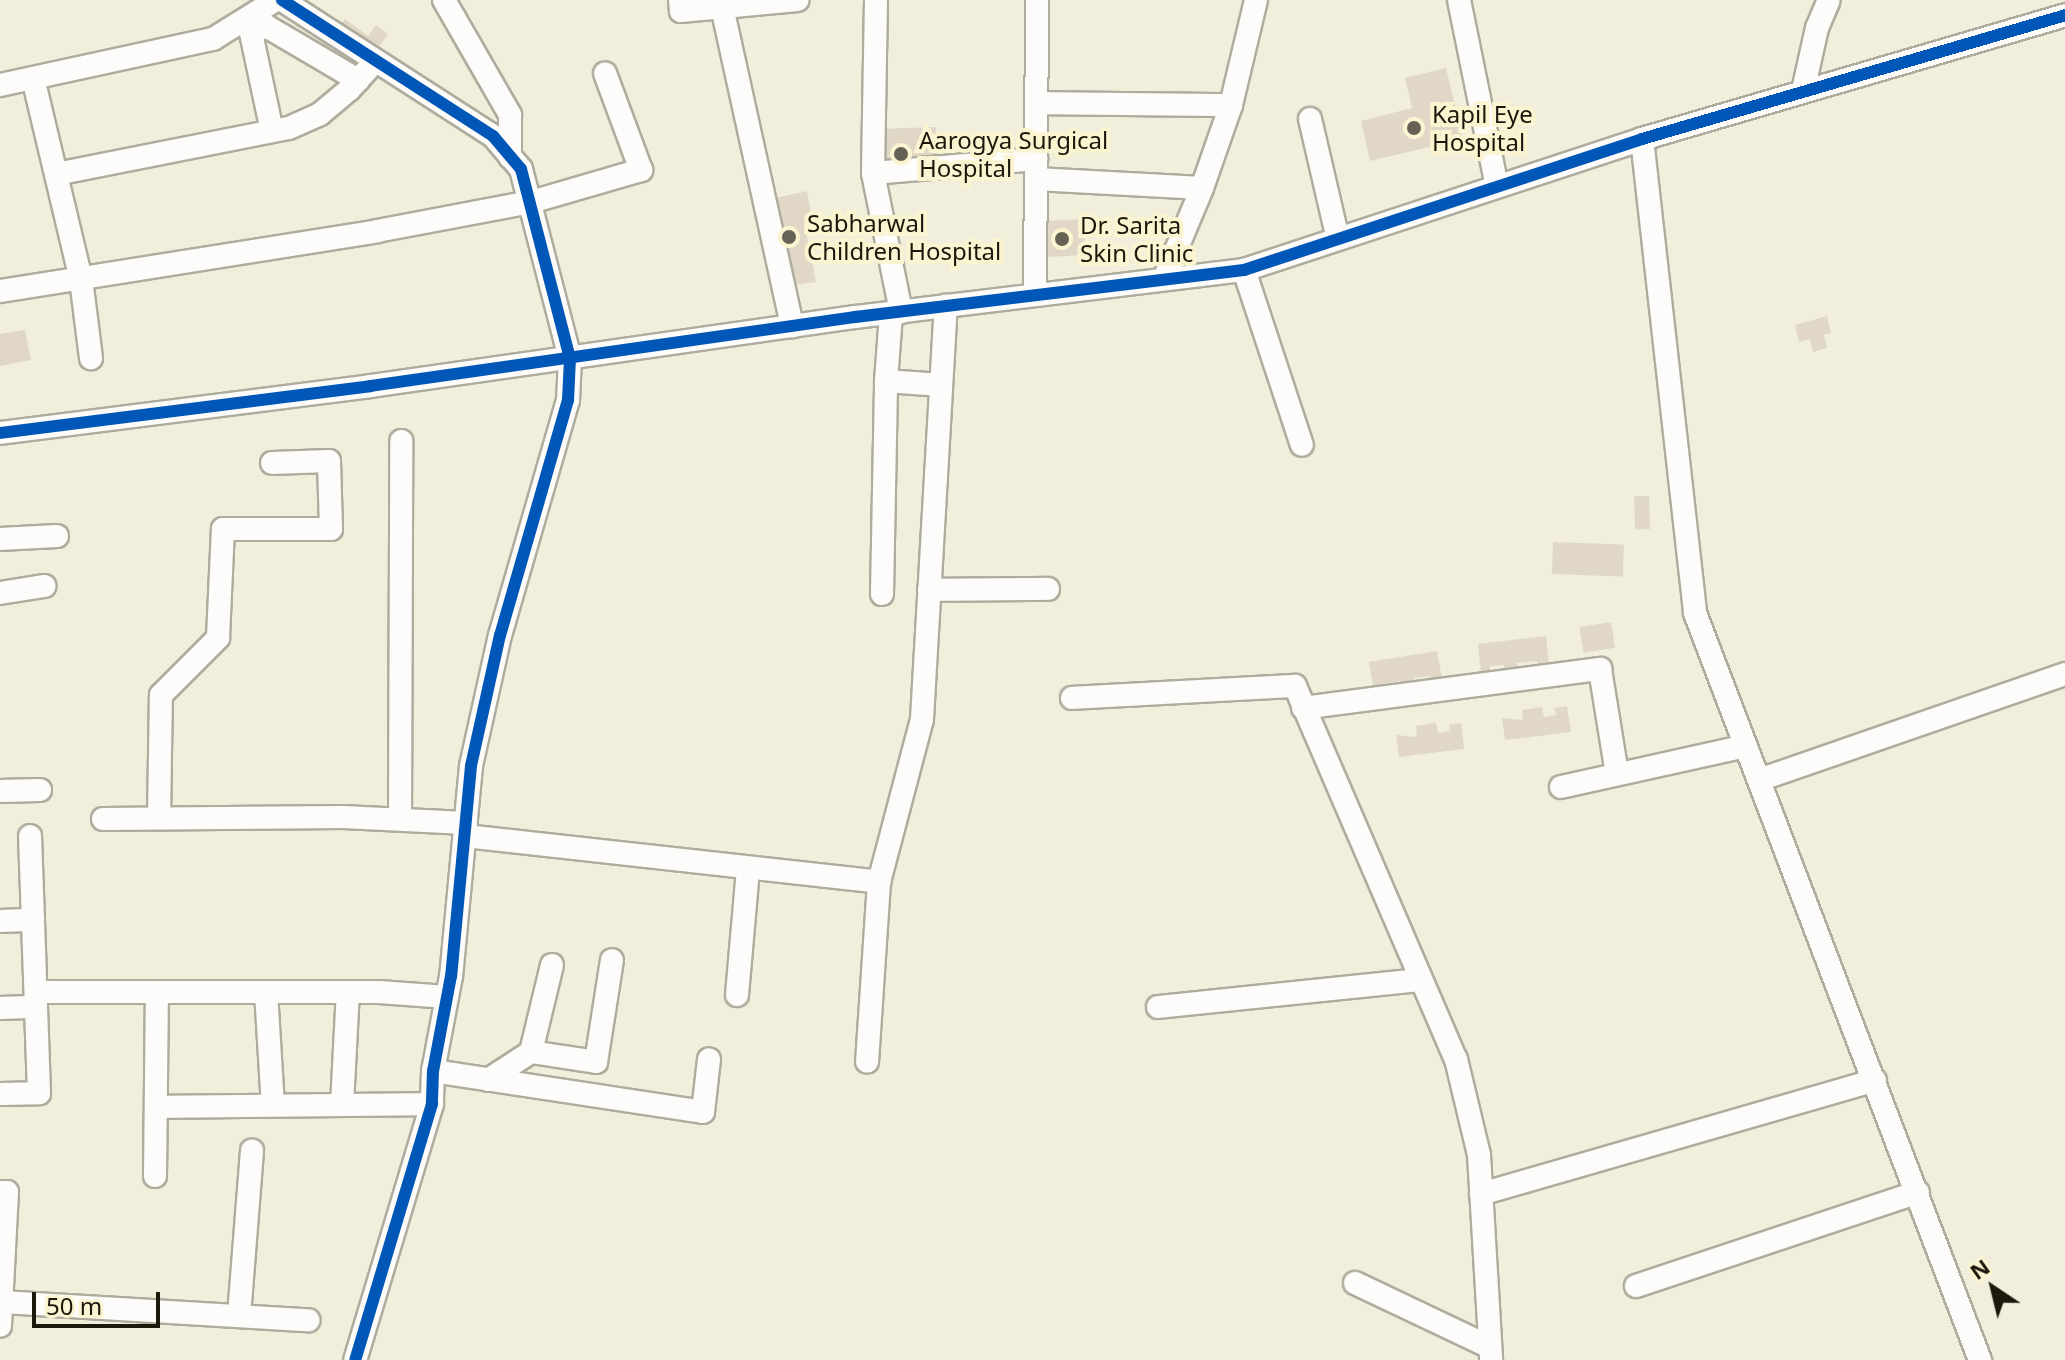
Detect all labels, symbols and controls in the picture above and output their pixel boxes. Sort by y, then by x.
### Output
place label: Kapil Eye Hospital [1432,100,1533,156]
marker: Kapil Eye Hospital [1403,117,1425,139]
place label: Aarogya Surgical Hospital [919,126,1108,182]
marker: Aarogya Surgical Hospital [890,143,912,165]
place label: Sabharwal Children Hospital [807,209,1001,265]
place label: Dr. Sarita Skin Clinic [1080,211,1193,267]
marker: Sabharwal Children Hospital [778,226,800,248]
marker: Dr. Sarita Skin Clinic [1051,228,1073,250]
north arrow [1953,1248,2033,1328]
text: N [1963,1251,1995,1286]
scale bar [36,1276,164,1326]
text: 50 m [46,1289,102,1322]

